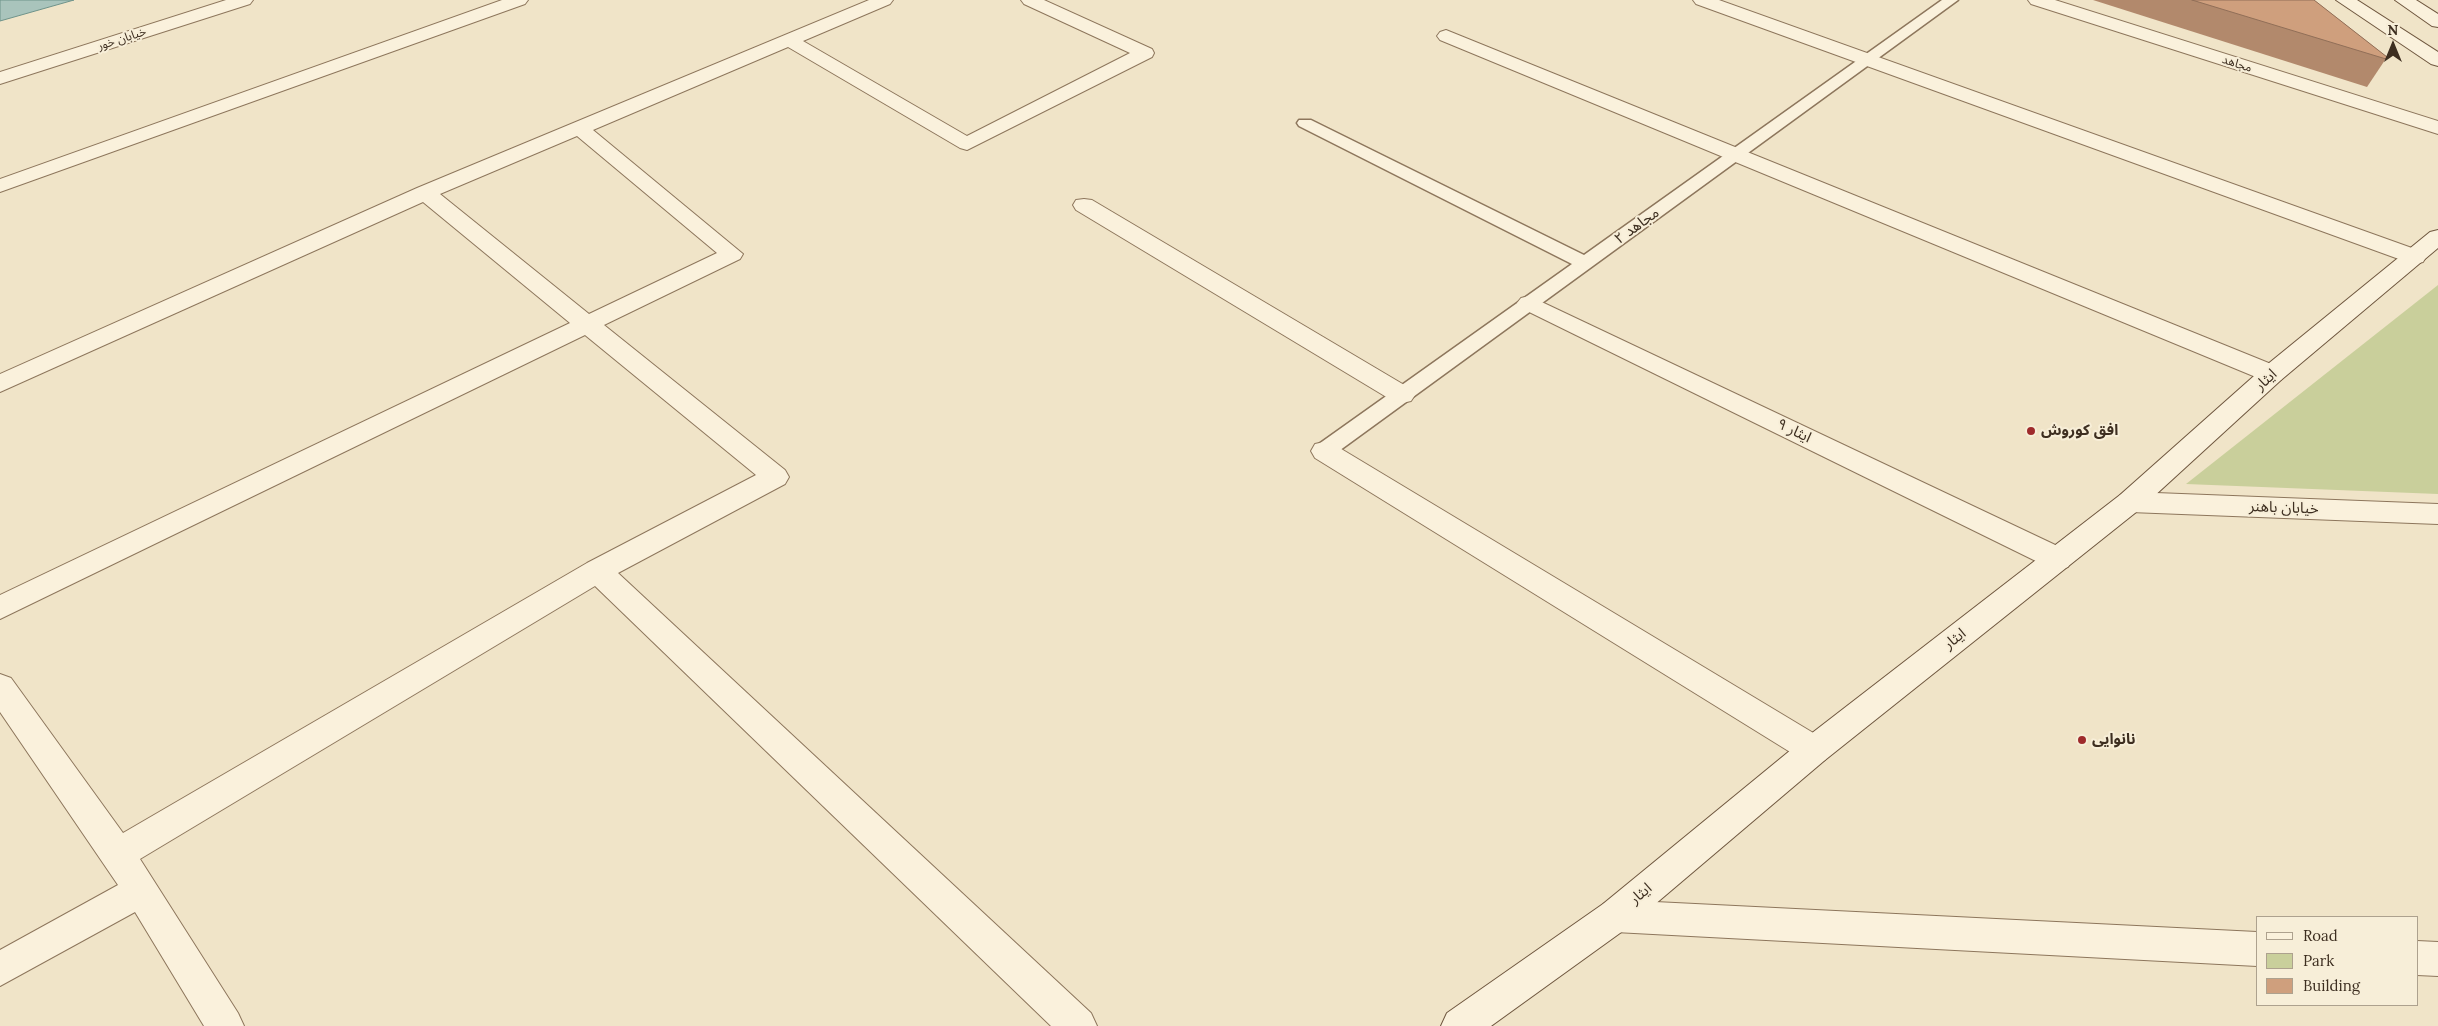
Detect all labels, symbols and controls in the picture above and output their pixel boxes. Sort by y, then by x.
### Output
north arrow [2368,20,2418,70]
text: N [2388,21,2398,39]
street label: خیابان خور [96,24,148,54]
street label: مجاهد [2220,52,2254,76]
street label: مجاهد ۲ [1611,204,1663,248]
street label: ایثار [2251,365,2281,395]
street label: ایثار ۹ [1774,415,1814,447]
place label: افق کوروش [2041,422,2118,440]
marker: افق کوروش [2025,425,2037,437]
street label: خیابان باهنر [2249,498,2319,518]
street label: ایثار [1940,625,1970,653]
place label: نانوایی [2092,731,2136,749]
marker: نانوایی [2076,734,2088,746]
street label: ایثار [1626,880,1656,908]
legend [2256,916,2418,1006]
text: Road [2303,926,2338,945]
text: Park [2303,951,2334,970]
text: Building [2303,976,2360,995]

